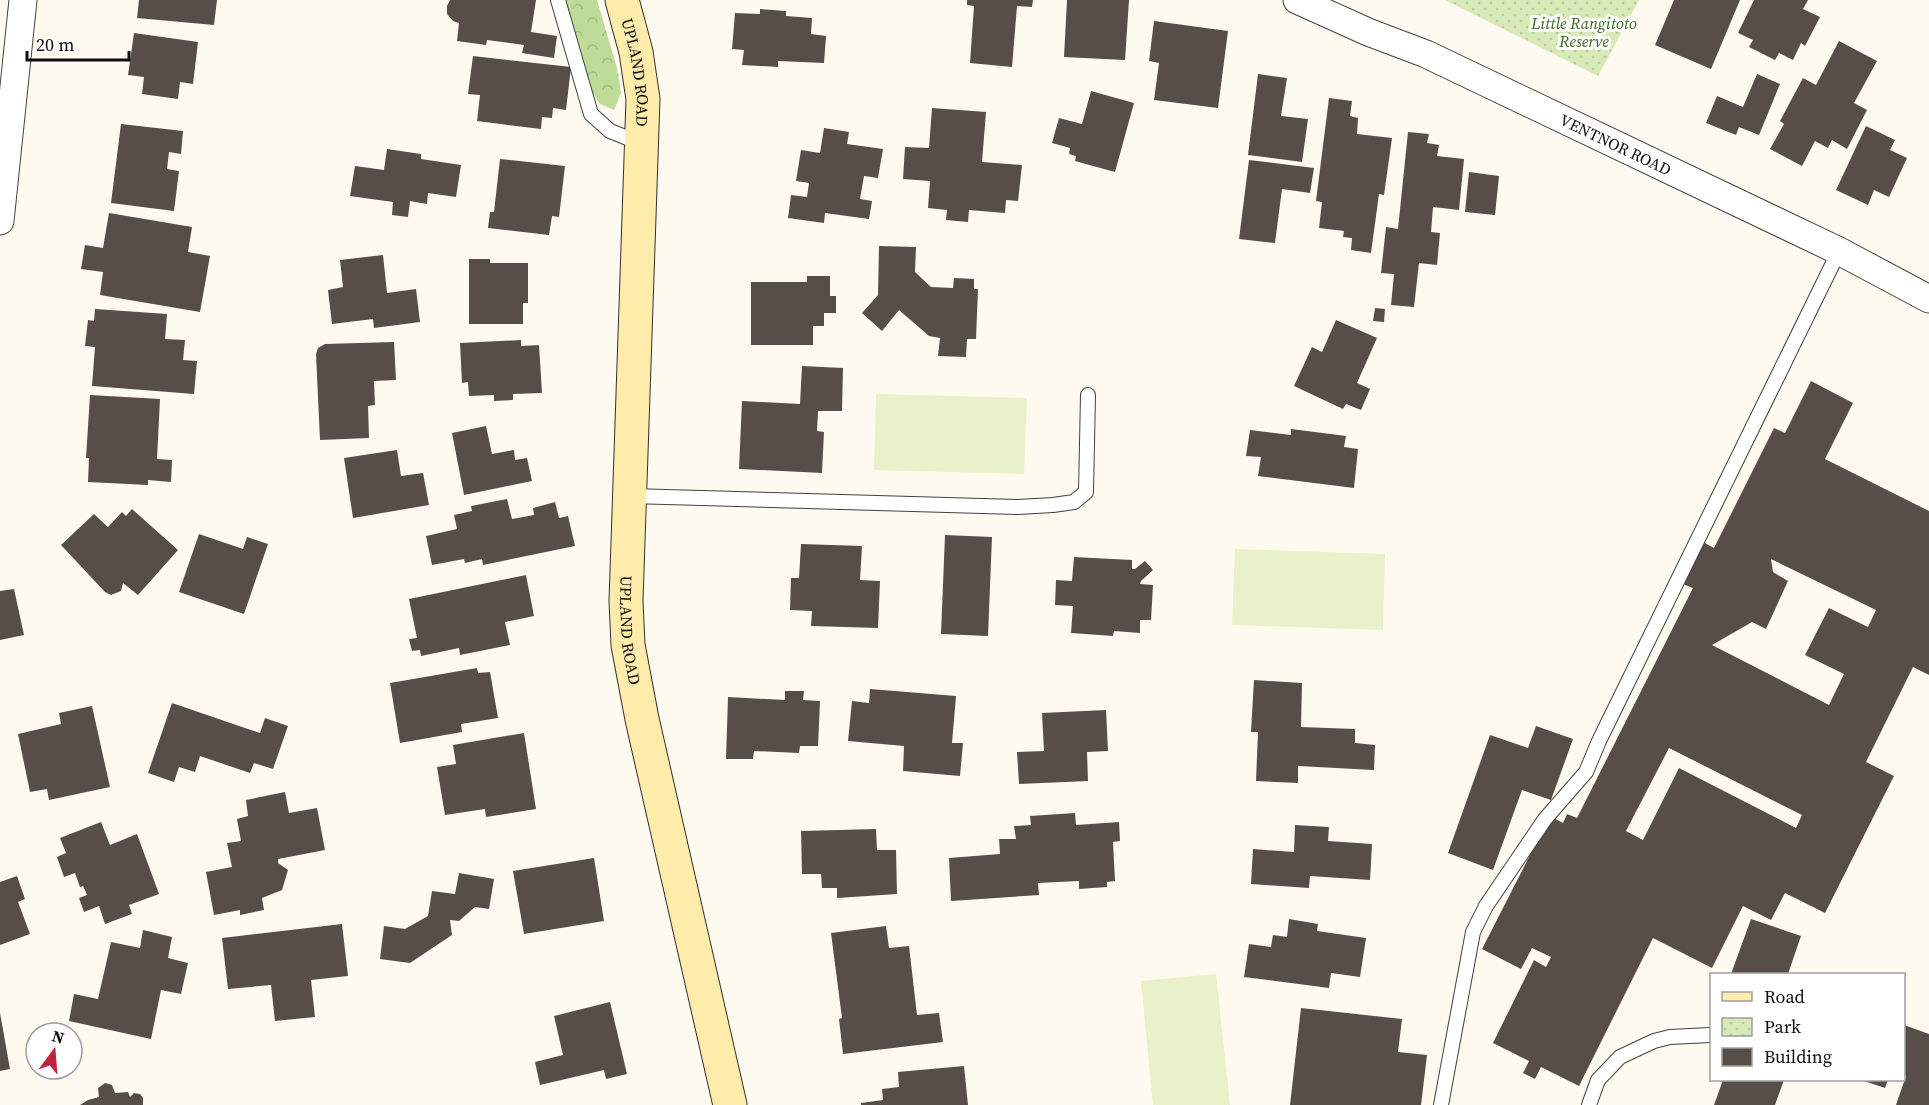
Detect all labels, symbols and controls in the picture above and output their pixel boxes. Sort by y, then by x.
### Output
park label: Little Rangitoto Reserve [1530,12,1637,52]
street label: UPLAND ROAD [616,16,654,127]
scale bar [27,24,129,62]
text: 20 m [36,32,74,57]
street label: VENTNOR ROAD [1556,108,1675,180]
street label: UPLAND ROAD [615,575,646,687]
legend [1710,973,1905,1081]
text: Road [1764,984,1805,1009]
text: Park [1764,1014,1801,1039]
north arrow [24,1021,84,1081]
text: N [50,1024,67,1049]
text: Building [1764,1044,1832,1069]

